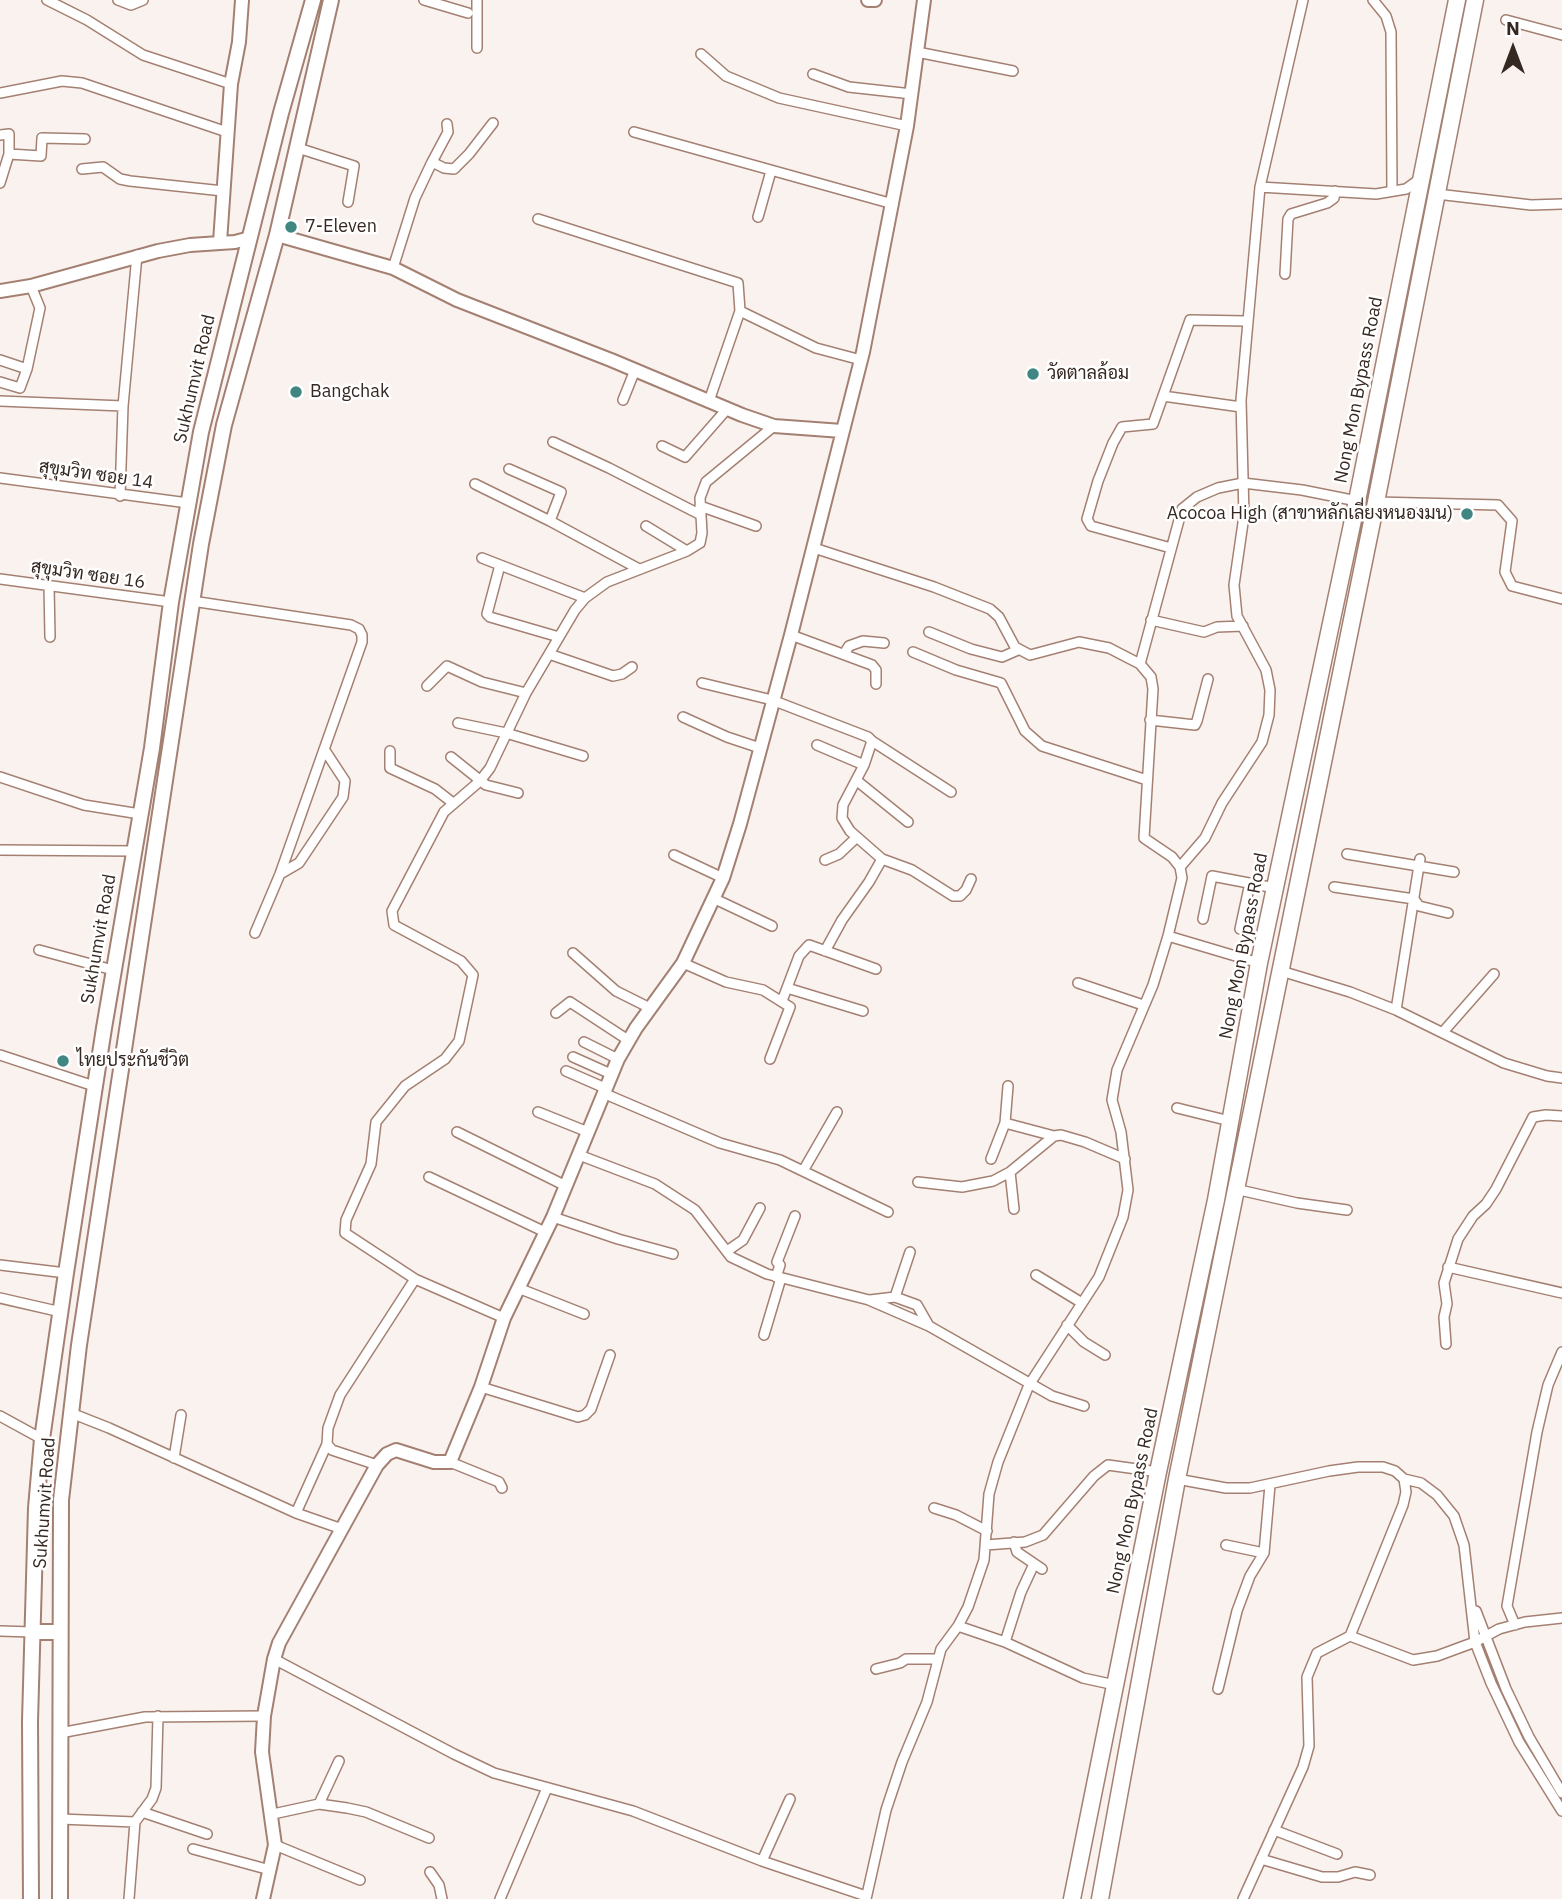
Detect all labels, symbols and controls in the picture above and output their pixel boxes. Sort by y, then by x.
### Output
north arrow [1478,14,1548,84]
text: N [1506,16,1520,40]
place label: 7-Eleven [305,216,377,238]
marker: 7-Eleven [283,219,299,235]
street label: Nong Mon Bypass Road [1330,295,1388,485]
street label: Sukhumvit Road [170,313,220,445]
place label: วัดตาลล้อม [1047,363,1129,385]
marker: วัดตาลล้อม [1025,366,1041,382]
place label: Bangchak [310,381,389,403]
marker: Bangchak [288,384,304,400]
street label: สุขุมวิท ซอย 14 [37,456,155,494]
place label: Acocoa High (สาขาหลักเลี่ยงหนองมน) [1167,503,1453,525]
marker: Acocoa High (สาขาหลักเลี่ยงหนองมน) [1459,506,1475,522]
street label: สุขุมวิท ซอย 16 [29,556,147,594]
street label: Nong Mon Bypass Road [1215,851,1273,1041]
street label: Sukhumvit Road [77,872,121,1006]
place label: ไทยประกันชีวิต [77,1050,189,1072]
marker: ไทยประกันชีวิต [55,1053,71,1069]
street label: Nong Mon Bypass Road [1103,1406,1163,1596]
street label: Sukhumvit Road [30,1437,60,1569]

